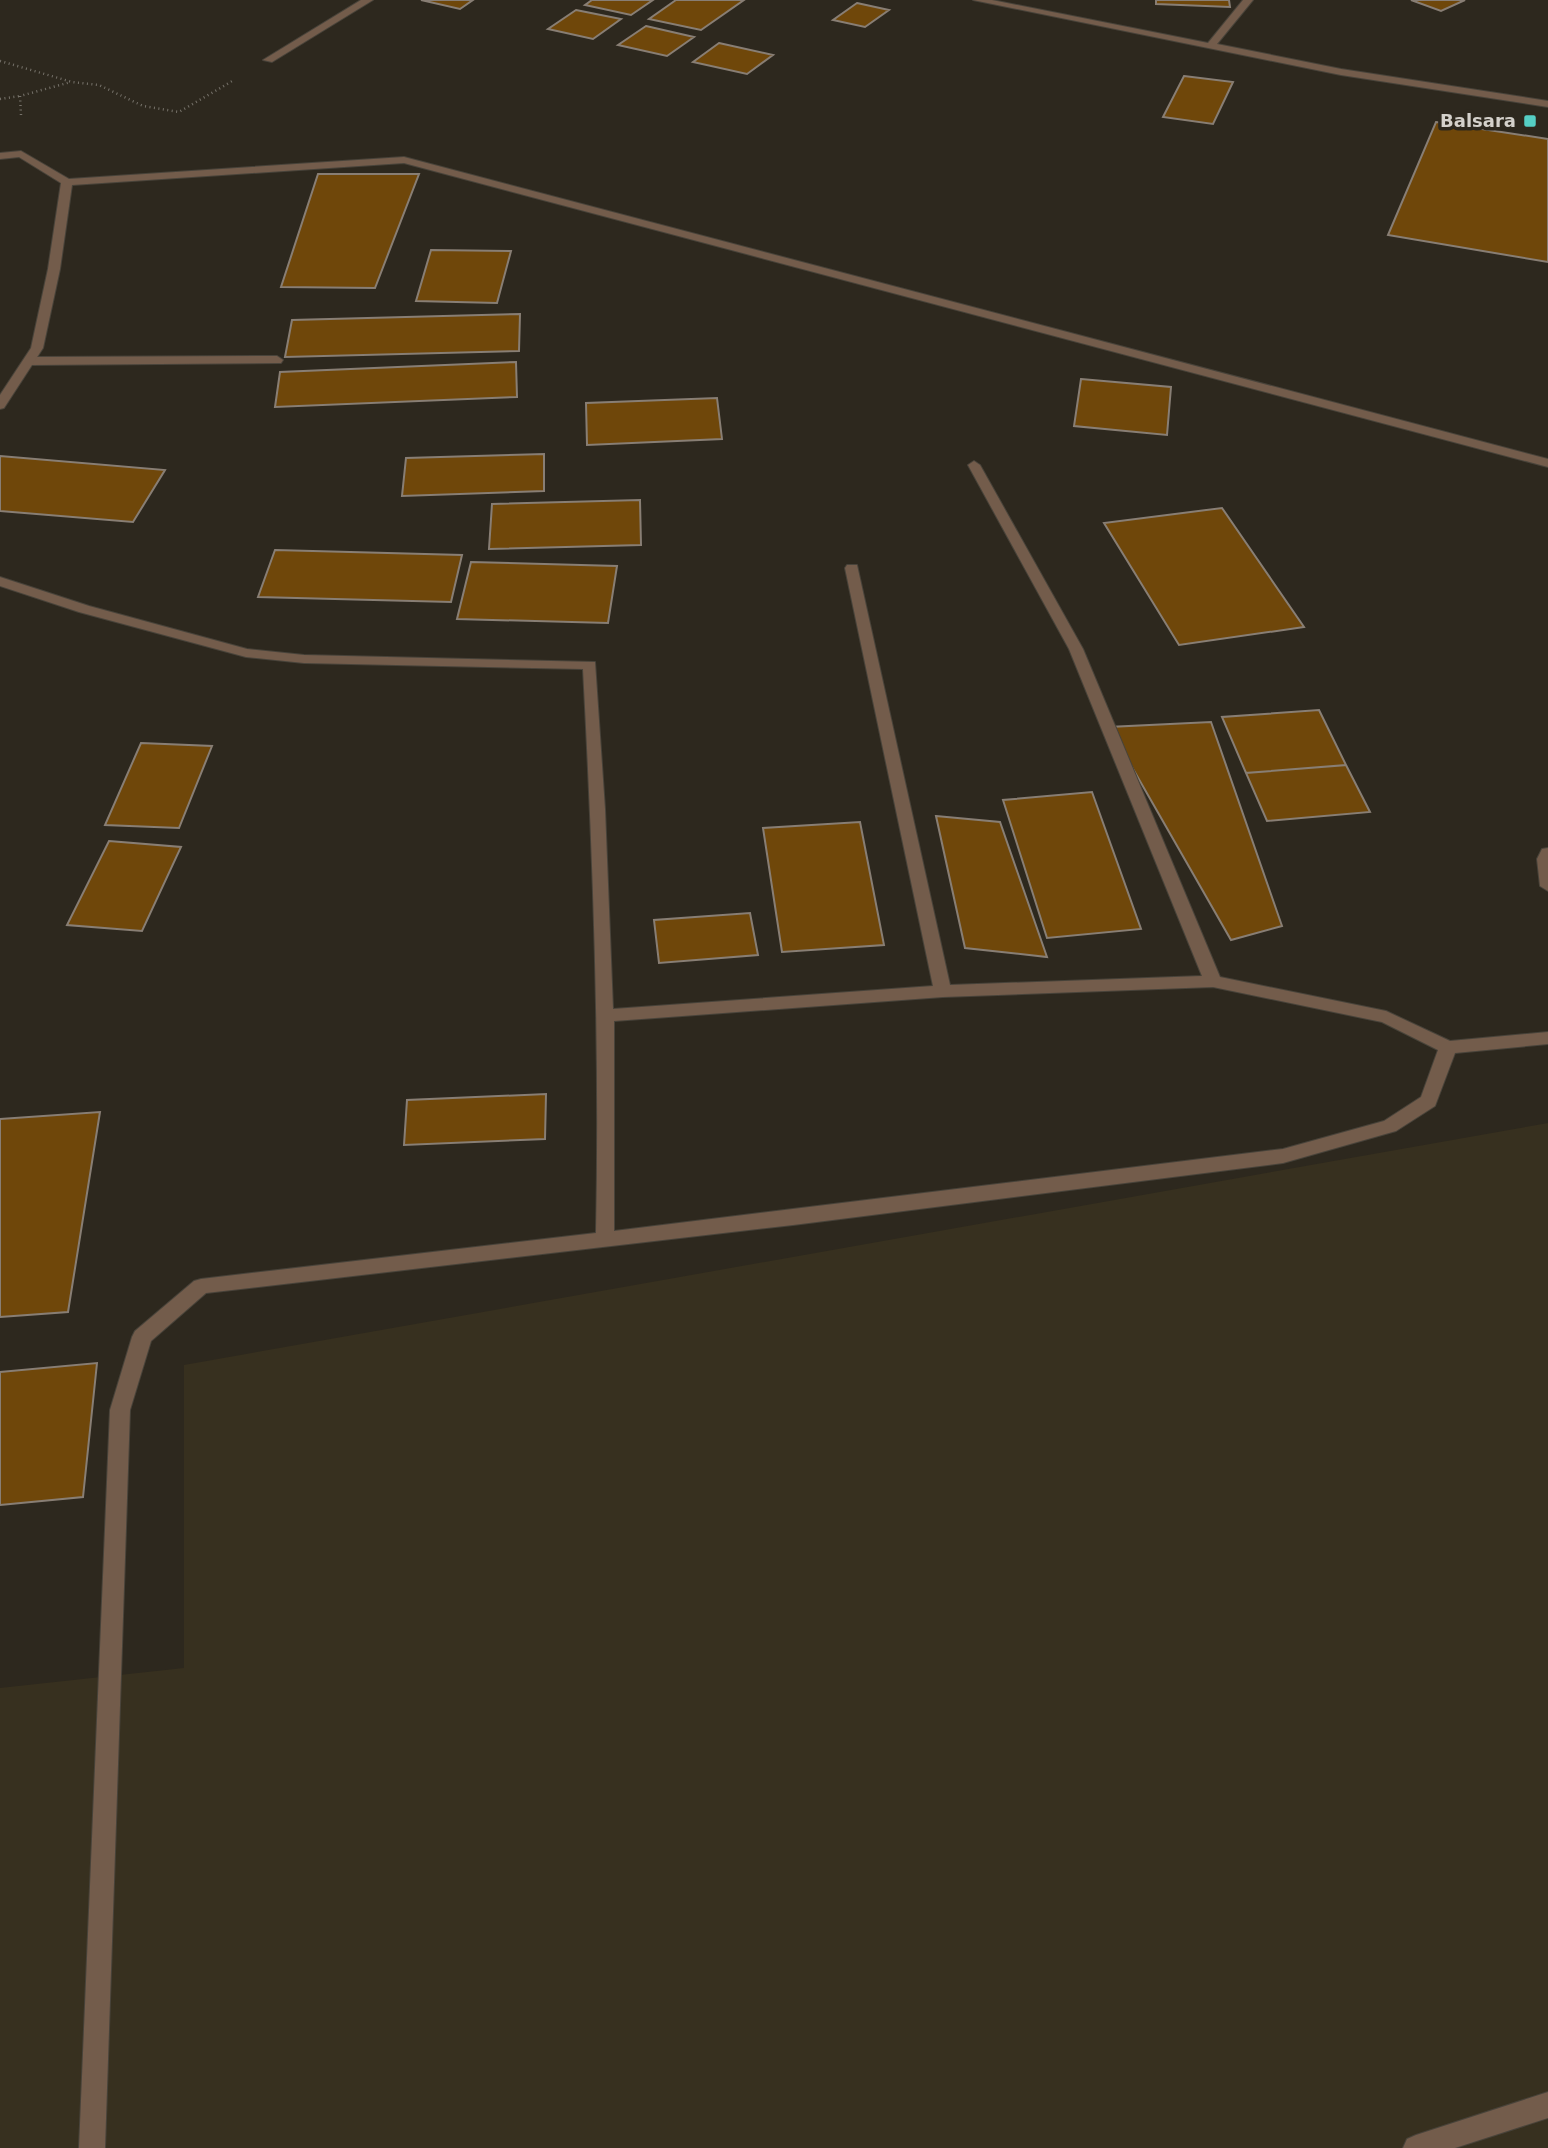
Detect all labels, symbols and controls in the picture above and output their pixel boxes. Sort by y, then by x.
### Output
place label: Balsara [1440,110,1516,131]
marker: Balsara [1522,113,1538,129]

